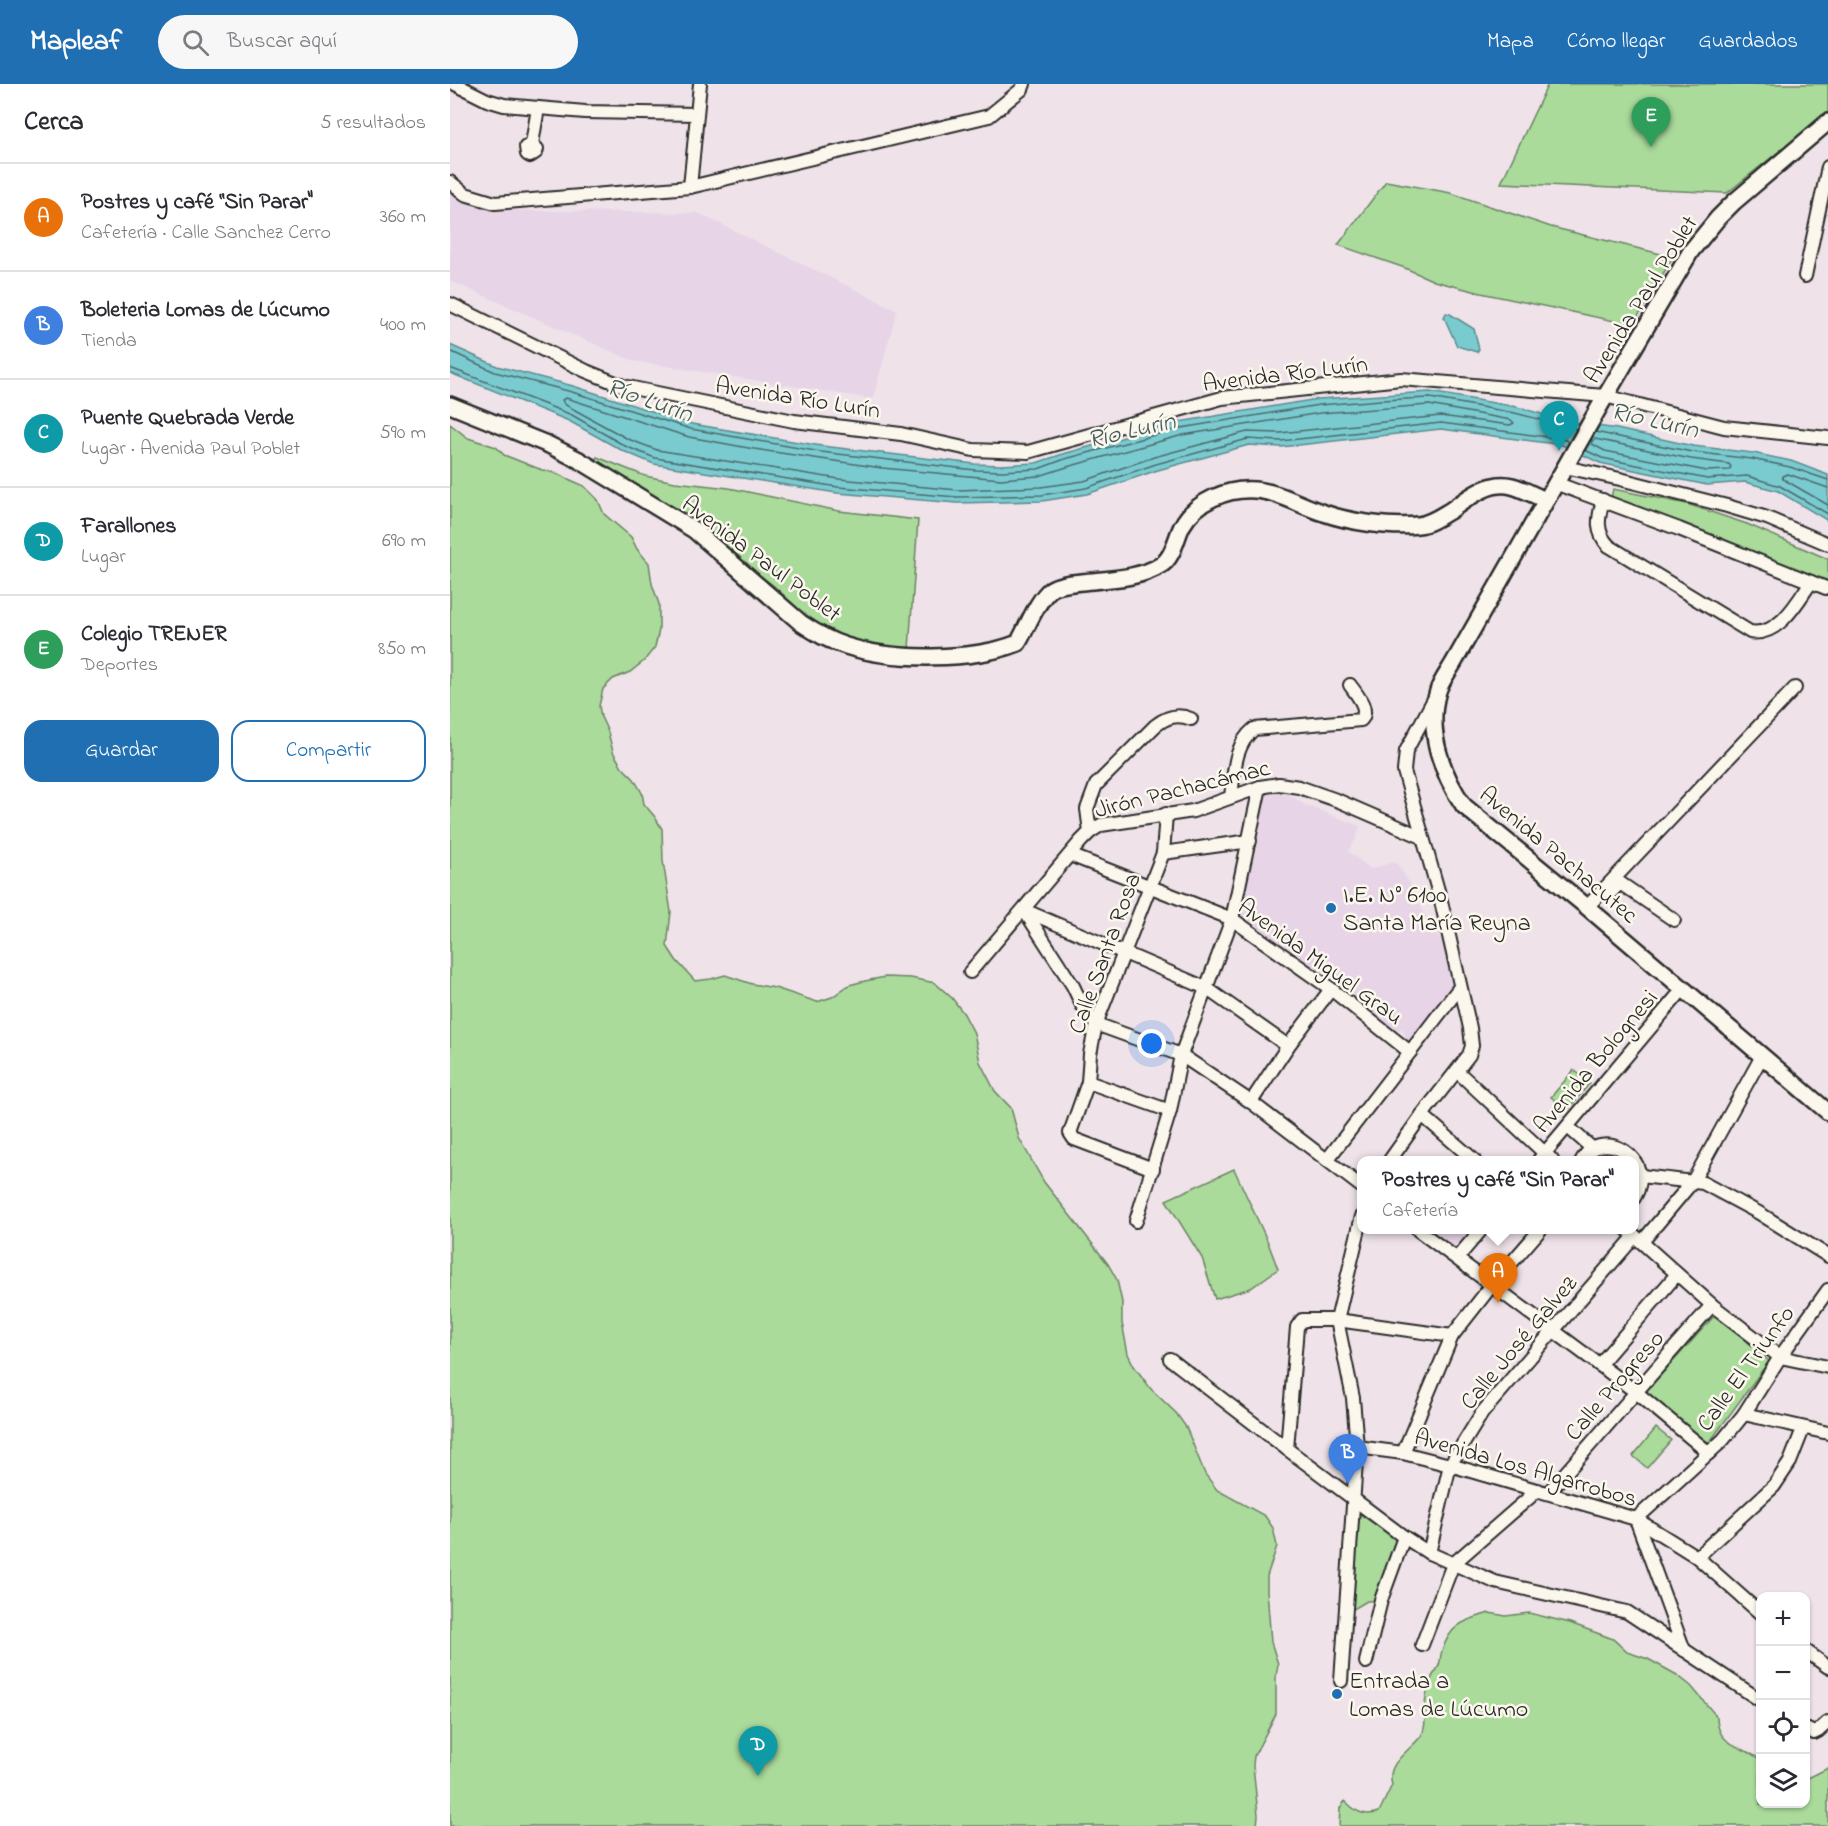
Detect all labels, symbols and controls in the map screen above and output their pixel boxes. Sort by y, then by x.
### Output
search box [158,15,578,69]
text: Mapleaf [30,22,122,63]
icon: search [179,26,212,59]
text: Buscar aquí [227,26,337,58]
text: Mapa [1487,27,1534,57]
text: Cómo llegar [1567,27,1665,57]
text: Guardados [1698,27,1798,57]
pin: E [1632,98,1670,147]
text: Cerca [24,104,84,142]
text: 5 resultados [320,109,426,138]
text: Postres y café “Sin Parar" [81,187,313,219]
text: A [37,203,50,232]
text: 360 m [380,203,426,232]
street label: Avenida Paul Poblet [1576,210,1708,391]
text: Cafetería · Calle Sanchez Cerro [81,219,331,248]
text: Boleteria Lomas de Lúcumo [81,295,330,327]
text: B [37,311,50,340]
text: 400 m [380,311,426,340]
text: Tienda [81,327,137,356]
street label: Avenida Río Lurín [1201,348,1370,403]
water label: Río Lurín [601,369,698,435]
street label: Avenida Río Lurín [713,369,882,430]
water label: Río Lurín [1607,393,1703,451]
pin: C [1540,402,1578,451]
text: Puente Quebrada Verde [81,403,294,435]
water label: Río Lurín [1084,403,1180,460]
text: C [38,419,49,448]
text: 590 m [379,419,426,448]
text: Lugar · Avenida Paul Poblet [81,435,300,464]
street label: Avenida Paul Poblet [673,488,848,632]
text: Farallones [81,511,177,543]
text: D [36,527,51,556]
text: 690 m [382,527,426,556]
text: Lugar [81,543,126,572]
text: Colegio TRENER [81,619,227,651]
text: E [37,635,50,664]
text: 850 m [378,635,426,664]
text: Deportes [81,651,158,680]
button: Guardar [24,720,219,782]
button: Compartir [231,720,426,782]
street label: Jirón Pachacámac [1091,752,1274,829]
street label: Avenida Pachacutec [1470,779,1645,933]
street label: Calle Santa Rosa [1061,868,1152,1039]
place label: I.E. N° 6100 Santa María Reyna [1343,879,1531,943]
street label: Avenida Miguel Grau [1229,891,1410,1035]
marker: I.E. N° 6100 Santa María Reyna [1324,901,1338,915]
street label: Avenida Bolognesi [1526,983,1668,1142]
your location [1137,1029,1166,1058]
popup [1357,1156,1639,1234]
text: Postres y café “Sin Parar" [1382,1165,1614,1197]
text: Cafetería [1382,1197,1458,1226]
pin: A [1478,1254,1518,1303]
street label: Calle José Galvez [1453,1268,1588,1419]
street label: Calle El Triunfo [1689,1299,1805,1440]
street label: Calle Progreso [1558,1323,1674,1450]
street label: Avenida Los Algarrobos [1410,1421,1641,1518]
pin: B [1328,1434,1368,1484]
map controls [1756,1592,1810,1808]
button: + [1756,1592,1810,1646]
button: − [1756,1646,1810,1700]
place label: Entrada a Lomas de Lúcumo [1349,1665,1528,1728]
marker: Entrada a Lomas de Lúcumo [1330,1687,1344,1701]
button: locate [1756,1700,1810,1754]
pin: D [738,1726,778,1776]
button: layers [1756,1754,1810,1808]

